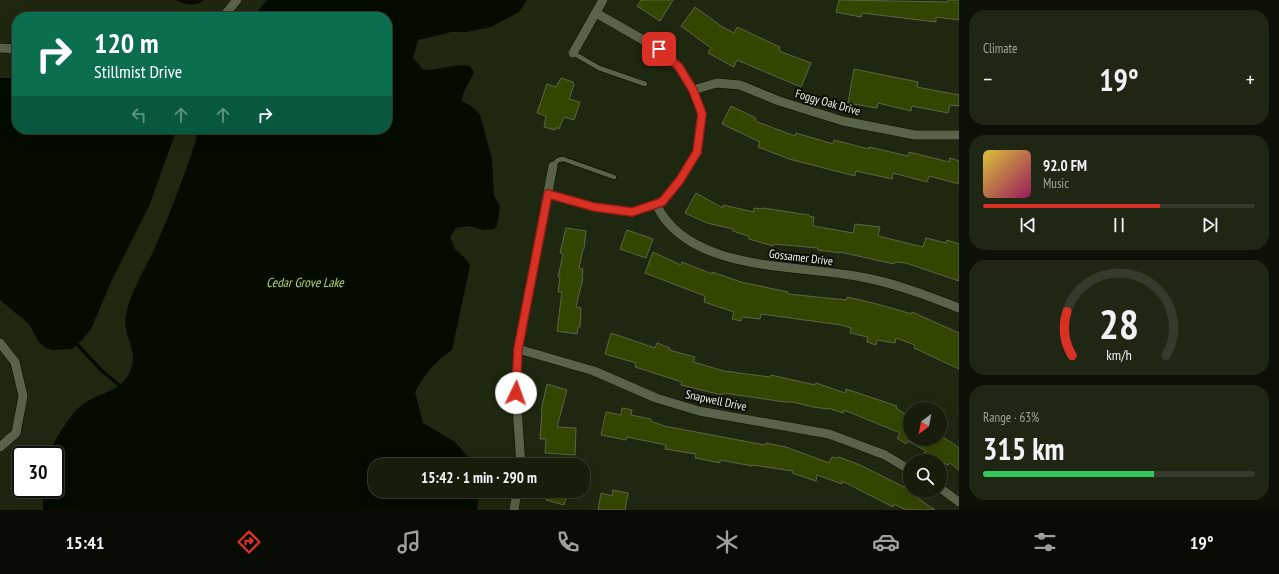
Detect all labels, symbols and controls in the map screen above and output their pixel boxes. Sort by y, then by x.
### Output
text: 120 m [94,24,158,61]
icon: right [28,28,80,80]
pin [642,32,676,66]
icon: arrive [648,38,670,60]
text: Climate [983,40,1017,57]
text: Stillmist Drive [94,60,182,83]
text: 19° [1099,60,1139,99]
text: − [983,65,992,93]
text: + [1246,65,1255,93]
street label: Foggy Oak Drive [794,86,862,118]
icon: left [128,104,150,126]
icon: ahead [170,104,192,126]
icon: ahead [212,104,234,126]
icon: right [254,104,276,126]
text: 92.0 FM [1043,156,1087,175]
text: Music [1043,175,1069,192]
icon: previous [1017,214,1039,236]
icon: pause [1108,214,1130,236]
icon: next [1199,214,1221,236]
street label: Gossamer Drive [768,246,834,268]
water label: Cedar Grove Lake [266,274,345,291]
text: 28 [1099,296,1139,349]
text: km/h [1106,344,1132,363]
position arrow [495,372,537,414]
street label: Snapwell Drive [684,386,748,414]
north arrow [903,402,947,446]
map controls [903,402,947,498]
text: Range · 63% [983,409,1039,426]
text: 315 km [983,429,1064,468]
speed limit sign: 30 [12,446,64,498]
button: search [903,454,947,498]
text: 15:42 · 1 min · 290 m [421,468,537,487]
icon: directions [235,528,263,556]
icon: music [395,528,423,556]
icon: phone [554,528,582,556]
icon: climate [713,528,741,556]
icon: car [872,528,900,556]
icon: filters [1031,528,1059,556]
text: 15:41 [66,531,104,554]
text: 19° [1190,531,1213,554]

